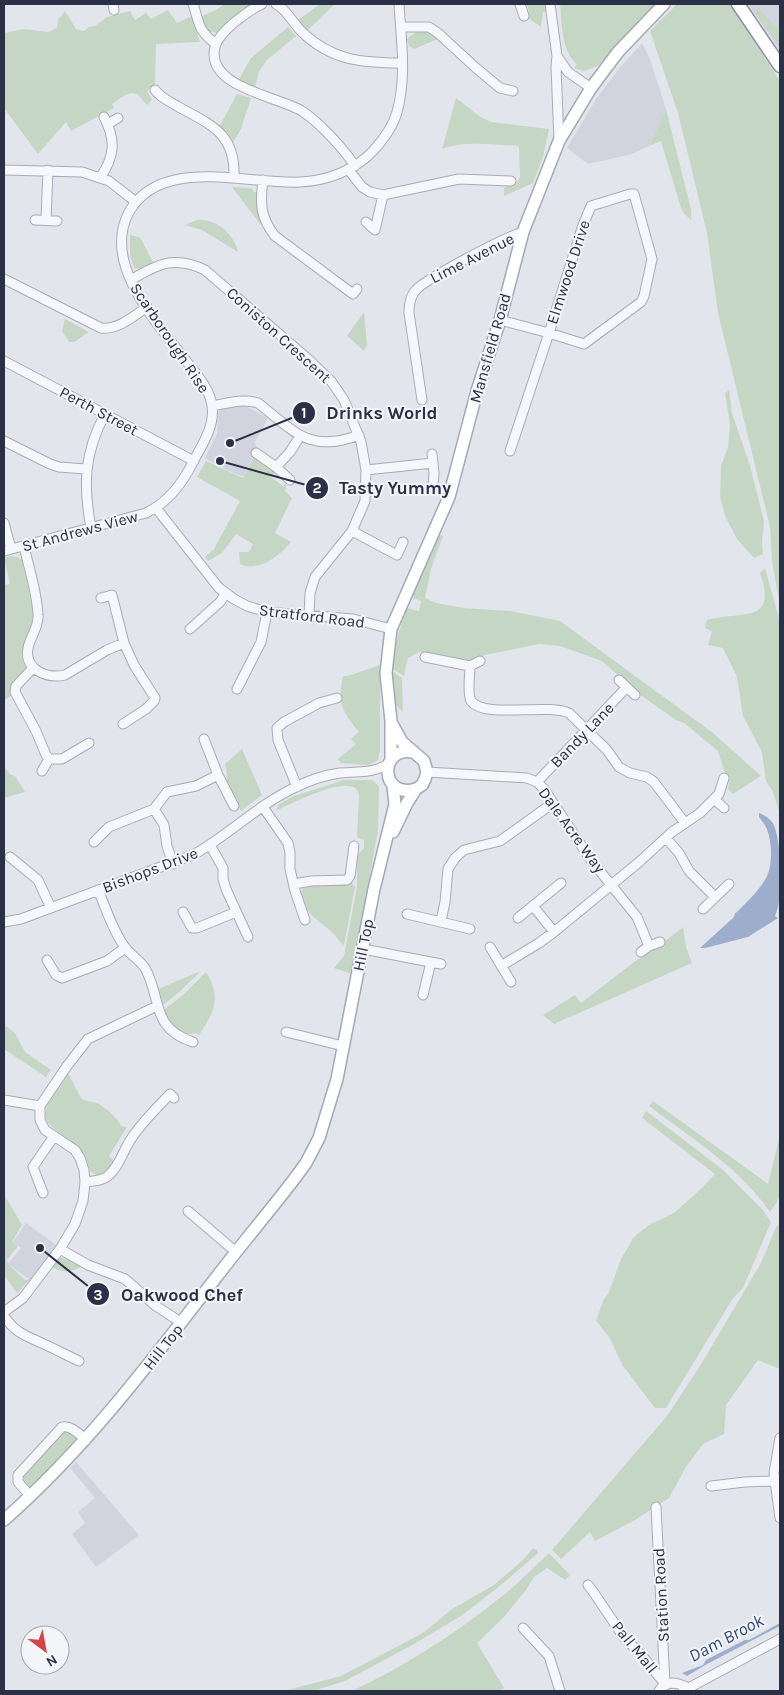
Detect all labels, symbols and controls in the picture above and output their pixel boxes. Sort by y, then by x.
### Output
street label: Elmwood Drive [542,218,594,326]
street label: Lime Avenue [427,229,517,287]
street label: Scarborough Rise [126,279,214,397]
street label: Coniston Crescent [223,283,335,387]
street label: Mansfield Road [465,291,515,405]
street label: Perth Street [56,382,142,440]
callout: Drinks World [291,397,448,430]
text: Drinks World [326,402,438,424]
text: 1 [301,404,307,422]
callout: Tasty Yummy [304,471,461,504]
text: Tasty Yummy [339,477,451,499]
text: 2 [312,479,322,497]
street label: St Andrews View [20,506,140,556]
street label: Stratford Road [258,600,366,632]
street label: Bandy Lane [546,698,618,772]
street label: Dale Acre Way [535,783,610,877]
street label: Bishops Drive [100,843,200,897]
street label: Hill Top [349,917,377,973]
callout: Oakwood Chef [86,1278,253,1311]
text: Oakwood Chef [121,1284,243,1306]
text: 3 [93,1286,103,1304]
street label: Hill Top [139,1320,187,1374]
street label: Station Road [649,1547,673,1643]
water label: Dam Brook [685,1609,768,1667]
street label: Pall Mall [608,1617,662,1677]
north arrow [20,1625,70,1675]
text: N [43,1651,60,1670]

